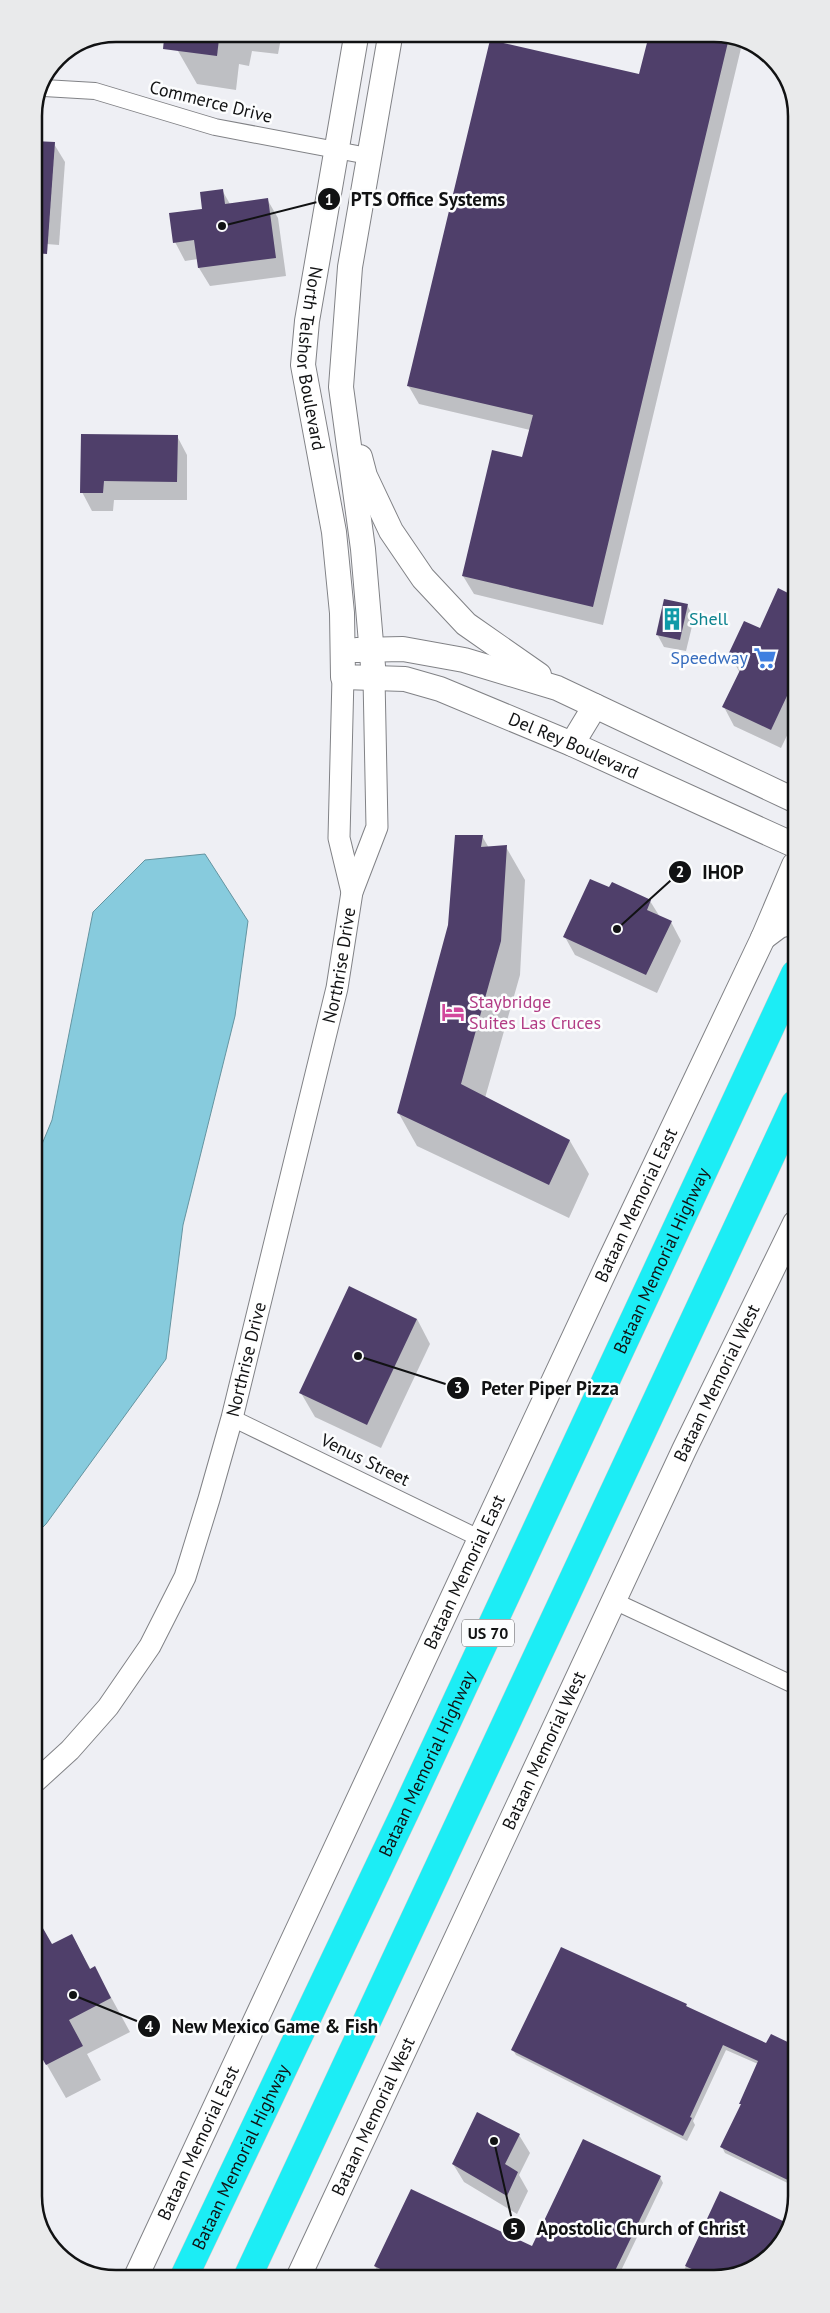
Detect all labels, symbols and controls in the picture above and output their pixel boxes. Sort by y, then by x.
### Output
street label: Commerce Drive [147,75,275,128]
callout: PTS Office Systems [316,182,516,216]
text: PTS Office Systems [351,187,505,211]
text: 1 [325,190,333,209]
street label: North Telshor Boulevard [292,265,331,452]
building icon: Shell [659,606,685,632]
place label: Shell [689,607,729,630]
supermarket icon: Speedway [752,645,778,671]
place label: Speedway [670,646,749,669]
street label: Del Rey Boulevard [505,707,642,784]
callout: IHOP [668,855,754,889]
text: IHOP [702,860,744,884]
text: 2 [676,862,684,881]
street label: Northrise Drive [317,906,360,1026]
place label: Staybridge Suites Las Cruces [469,990,601,1034]
hotel icon: Staybridge Suites Las Cruces [440,999,466,1025]
street label: Bataan Memorial East [589,1124,682,1286]
street label: Bataan Memorial Highway [608,1163,715,1357]
street label: Northrise Drive [221,1300,271,1419]
street label: Bataan Memorial West [668,1300,764,1465]
callout: Peter Piper Pizza [446,1371,629,1405]
text: Peter Piper Pizza [481,1376,619,1400]
text: 3 [454,1378,462,1397]
street label: Venus Street [316,1428,414,1491]
street label: Bataan Memorial East [418,1491,510,1653]
road number: US 70 [462,1620,514,1646]
street label: Bataan Memorial Highway [373,1666,480,1861]
street label: Bataan Memorial West [497,1667,590,1833]
callout: New Mexico Game & Fish [137,2009,389,2043]
text: New Mexico Game & Fish [172,2014,378,2038]
text: 4 [145,2017,154,2036]
street label: Bataan Memorial West [326,2033,420,2199]
street label: Bataan Memorial Highway [187,2060,295,2253]
street label: Bataan Memorial East [152,2062,244,2224]
callout: Apostolic Church of Christ [501,2212,756,2246]
text: Apostolic Church of Christ [536,2216,746,2240]
text: 5 [510,2219,518,2238]

